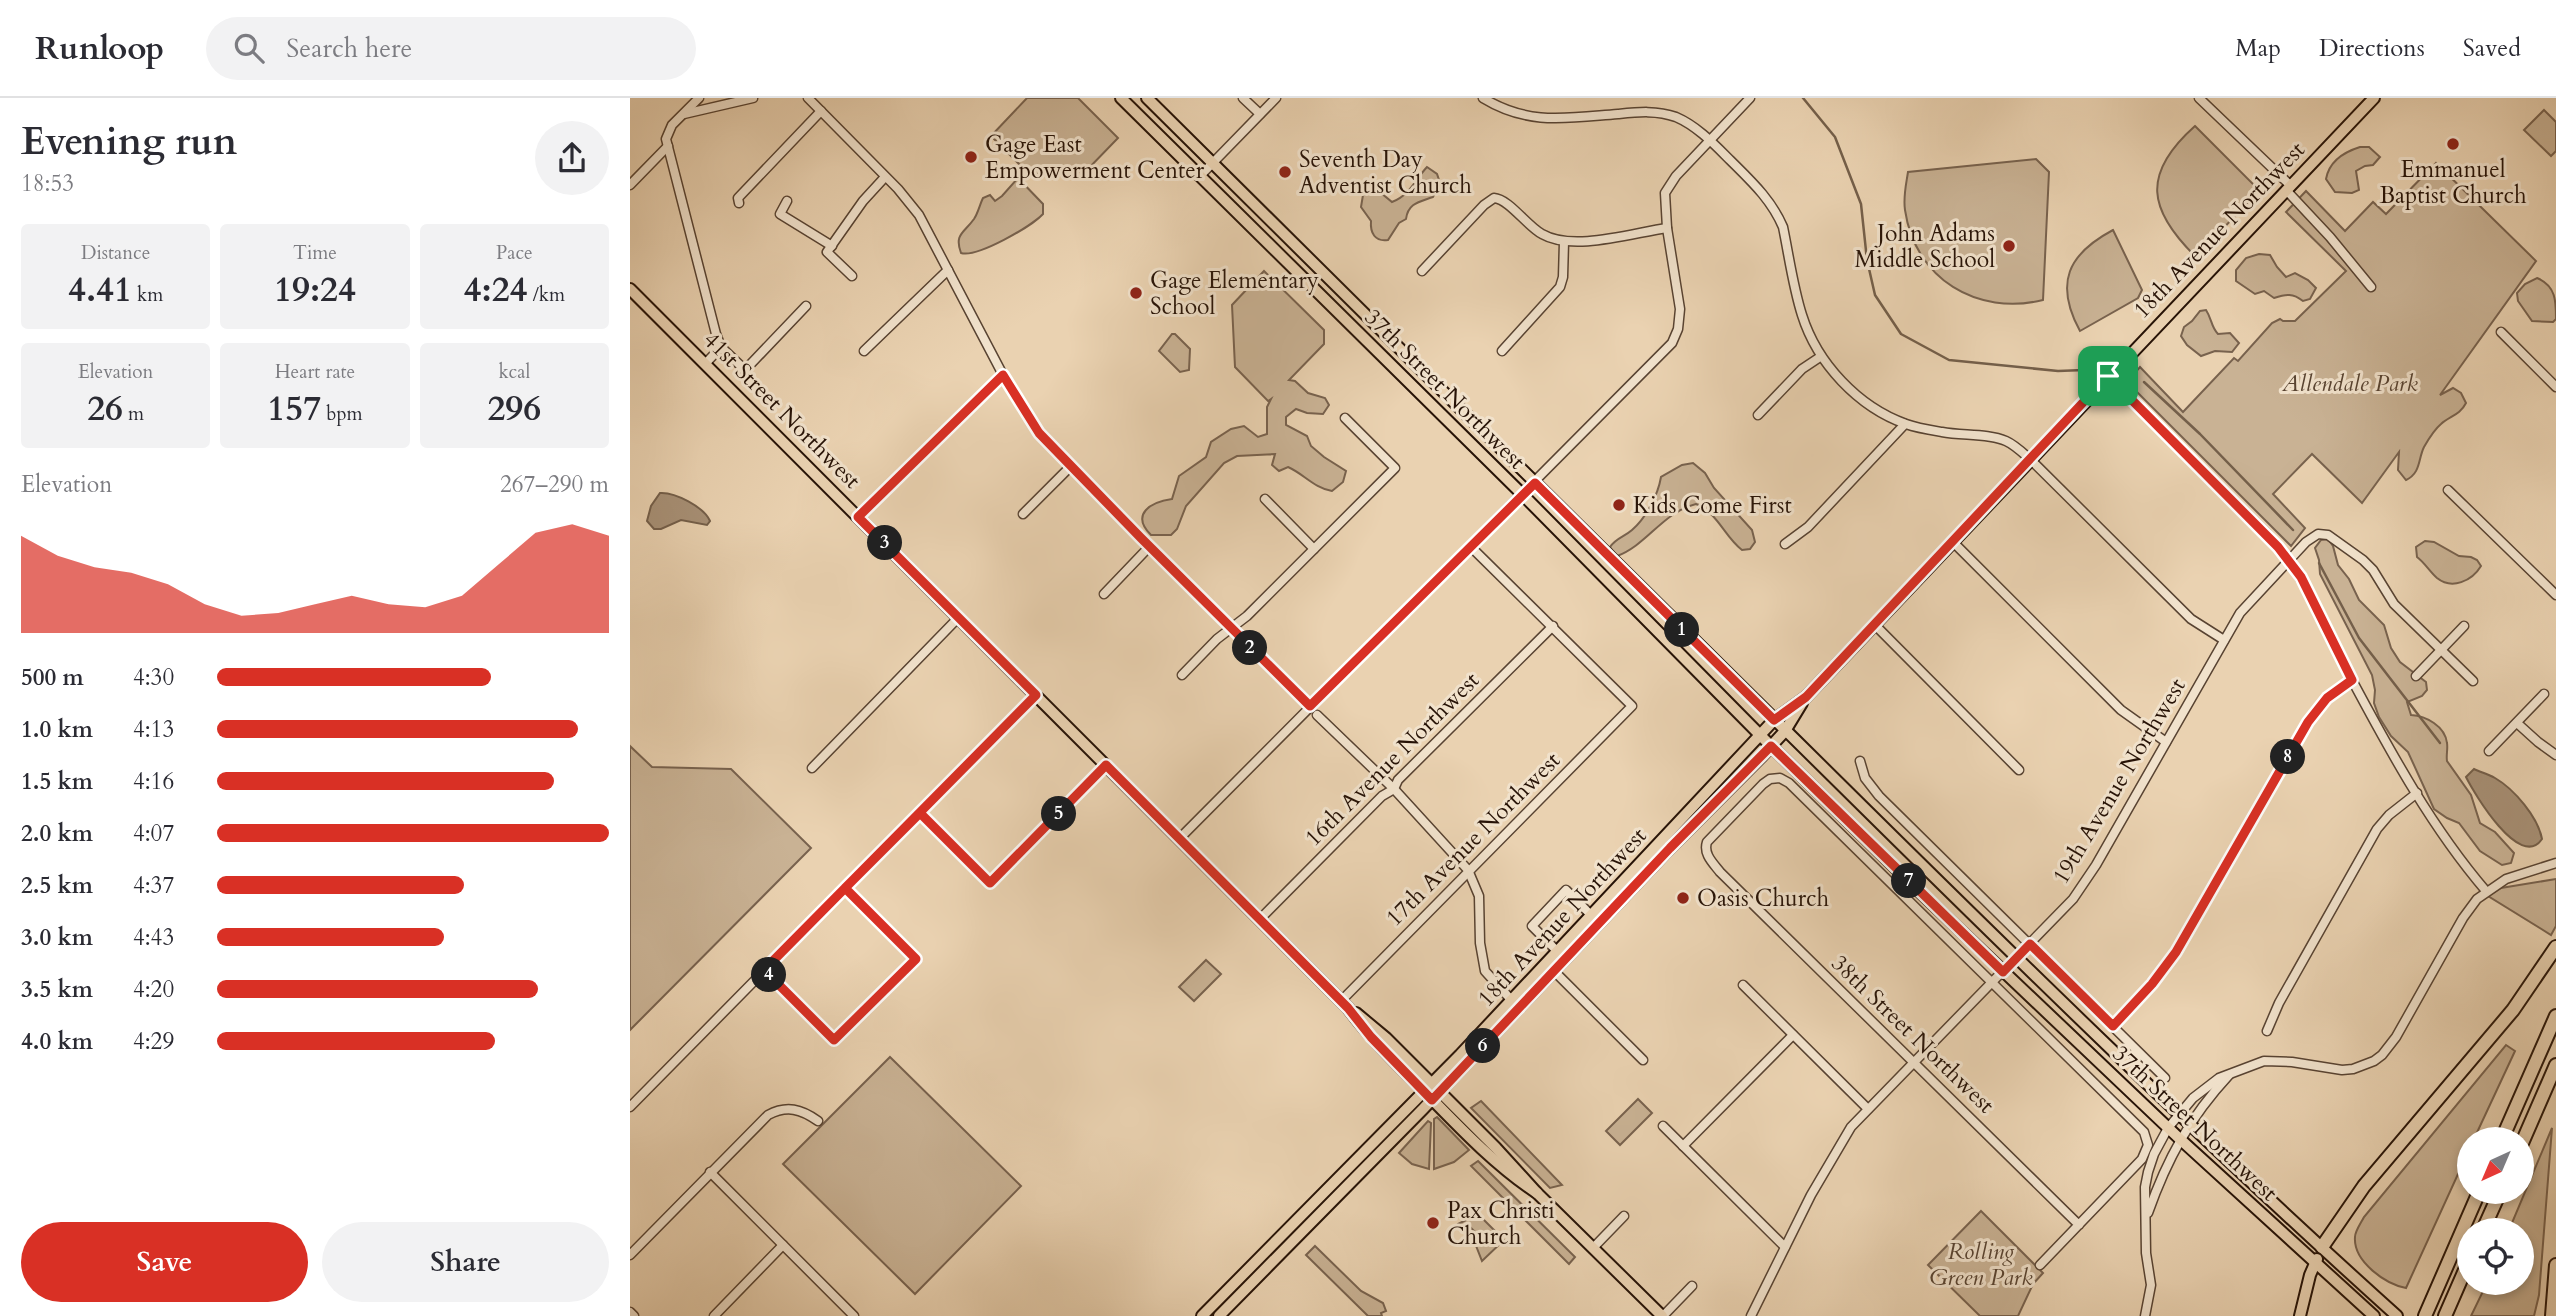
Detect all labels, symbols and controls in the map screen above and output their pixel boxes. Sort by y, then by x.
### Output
search box [206,17,696,80]
text: Runloop [35,26,164,71]
icon: search [230,29,268,67]
text: Search here [286,31,412,66]
text: Map [2235,32,2281,65]
text: Directions [2319,32,2425,65]
text: Saved [2463,32,2521,65]
text: Evening run [21,116,237,168]
button: share [535,121,609,195]
place label: Gage East Empowerment Center [985,129,1205,186]
street label: 18th Avenue Northwest [2126,135,2312,325]
marker: Emmanuel Baptist Church [2445,136,2461,152]
place label: Seventh Day Adventist Church [1299,144,1472,201]
marker: Gage East Empowerment Center [963,149,979,165]
place label: Emmanuel Baptist Church [2379,154,2527,211]
marker: Seventh Day Adventist Church [1277,164,1293,180]
text: 18:53 [21,168,74,199]
place label: John Adams Middle School [1855,218,1995,275]
marker: John Adams Middle School [2001,238,2017,254]
text: Distance [81,240,150,266]
text: Time [293,240,337,266]
text: Pace [496,240,533,266]
place label: Gage Elementary School [1150,265,1319,322]
text: 4.41 [68,266,132,314]
text: 19:24 [274,266,356,314]
text: 4:24 [464,266,528,314]
text: km [132,282,163,308]
text: /km [528,282,565,308]
marker: Gage Elementary School [1128,285,1144,301]
street label: 37th Street Northwest [1358,302,1532,476]
street label: 41st Street Northwest [697,325,867,495]
pin [2078,346,2138,406]
icon: arrive [2089,357,2127,395]
text: Elevation [78,359,153,385]
text: Heart rate [275,359,355,385]
text: kcal [498,359,530,385]
park label: Allendale Park [2281,368,2419,399]
text: 26 [87,385,123,433]
text: 157 [267,385,321,433]
text: 296 [487,385,541,433]
text: m [123,401,144,427]
text: bpm [321,401,363,427]
text: Elevation [21,469,112,500]
text: 267–290 m [500,469,609,500]
place label: Kids Come First [1633,490,1792,521]
marker: Kids Come First [1611,497,1627,513]
pin: 3 [868,526,902,560]
text: 3 [880,529,889,555]
pin: 1 [1664,612,1700,648]
text: 1 [1677,616,1686,642]
pin: 2 [1232,630,1268,666]
text: 2 [1245,634,1254,660]
text: 500 m [21,662,84,693]
text: 4:30 [133,662,174,693]
street label: 16th Avenue Northwest [1298,665,1486,853]
street label: 19th Avenue Northwest [2045,672,2193,890]
text: 1.0 km [21,714,93,745]
text: 4:13 [133,714,174,745]
pin: 8 [2270,740,2306,774]
text: 8 [2283,743,2292,769]
street label: 17th Avenue Northwest [1379,745,1567,933]
text: 1.5 km [21,766,93,797]
text: 4:16 [133,766,174,797]
pin: 5 [1042,796,1076,832]
text: 5 [1054,800,1063,826]
text: 2.0 km [21,818,93,849]
text: 4:07 [133,818,174,849]
street label: 18th Avenue Northwest [1471,821,1653,1013]
pin: 7 [1892,864,1926,898]
text: 7 [1904,867,1913,893]
text: 2.5 km [21,870,93,901]
text: 4:37 [133,870,174,901]
place label: Oasis Church [1697,883,1830,914]
marker: Oasis Church [1675,890,1691,906]
text: 3.0 km [21,922,93,953]
text: 4:43 [133,922,174,953]
street label: 38th Street Northwest [1825,948,2001,1120]
pin: 4 [752,958,786,992]
text: 4 [764,961,773,987]
text: 3.5 km [21,974,93,1005]
text: 4:20 [133,974,174,1005]
text: 4.0 km [21,1026,93,1057]
text: 4:29 [133,1026,174,1057]
pin: 6 [1466,1028,1500,1063]
text: 6 [1478,1032,1487,1058]
street label: 37th Street Northwest [2106,1038,2284,1208]
north arrow [2457,1127,2534,1204]
map controls [2457,1127,2534,1295]
place label: Pax Christi Church [1447,1195,1555,1252]
marker: Pax Christi Church [1425,1215,1441,1231]
button: locate [2457,1218,2534,1295]
button: Save [21,1222,308,1302]
button: Share [322,1222,609,1302]
park label: Rolling Green Park [1929,1236,2033,1293]

